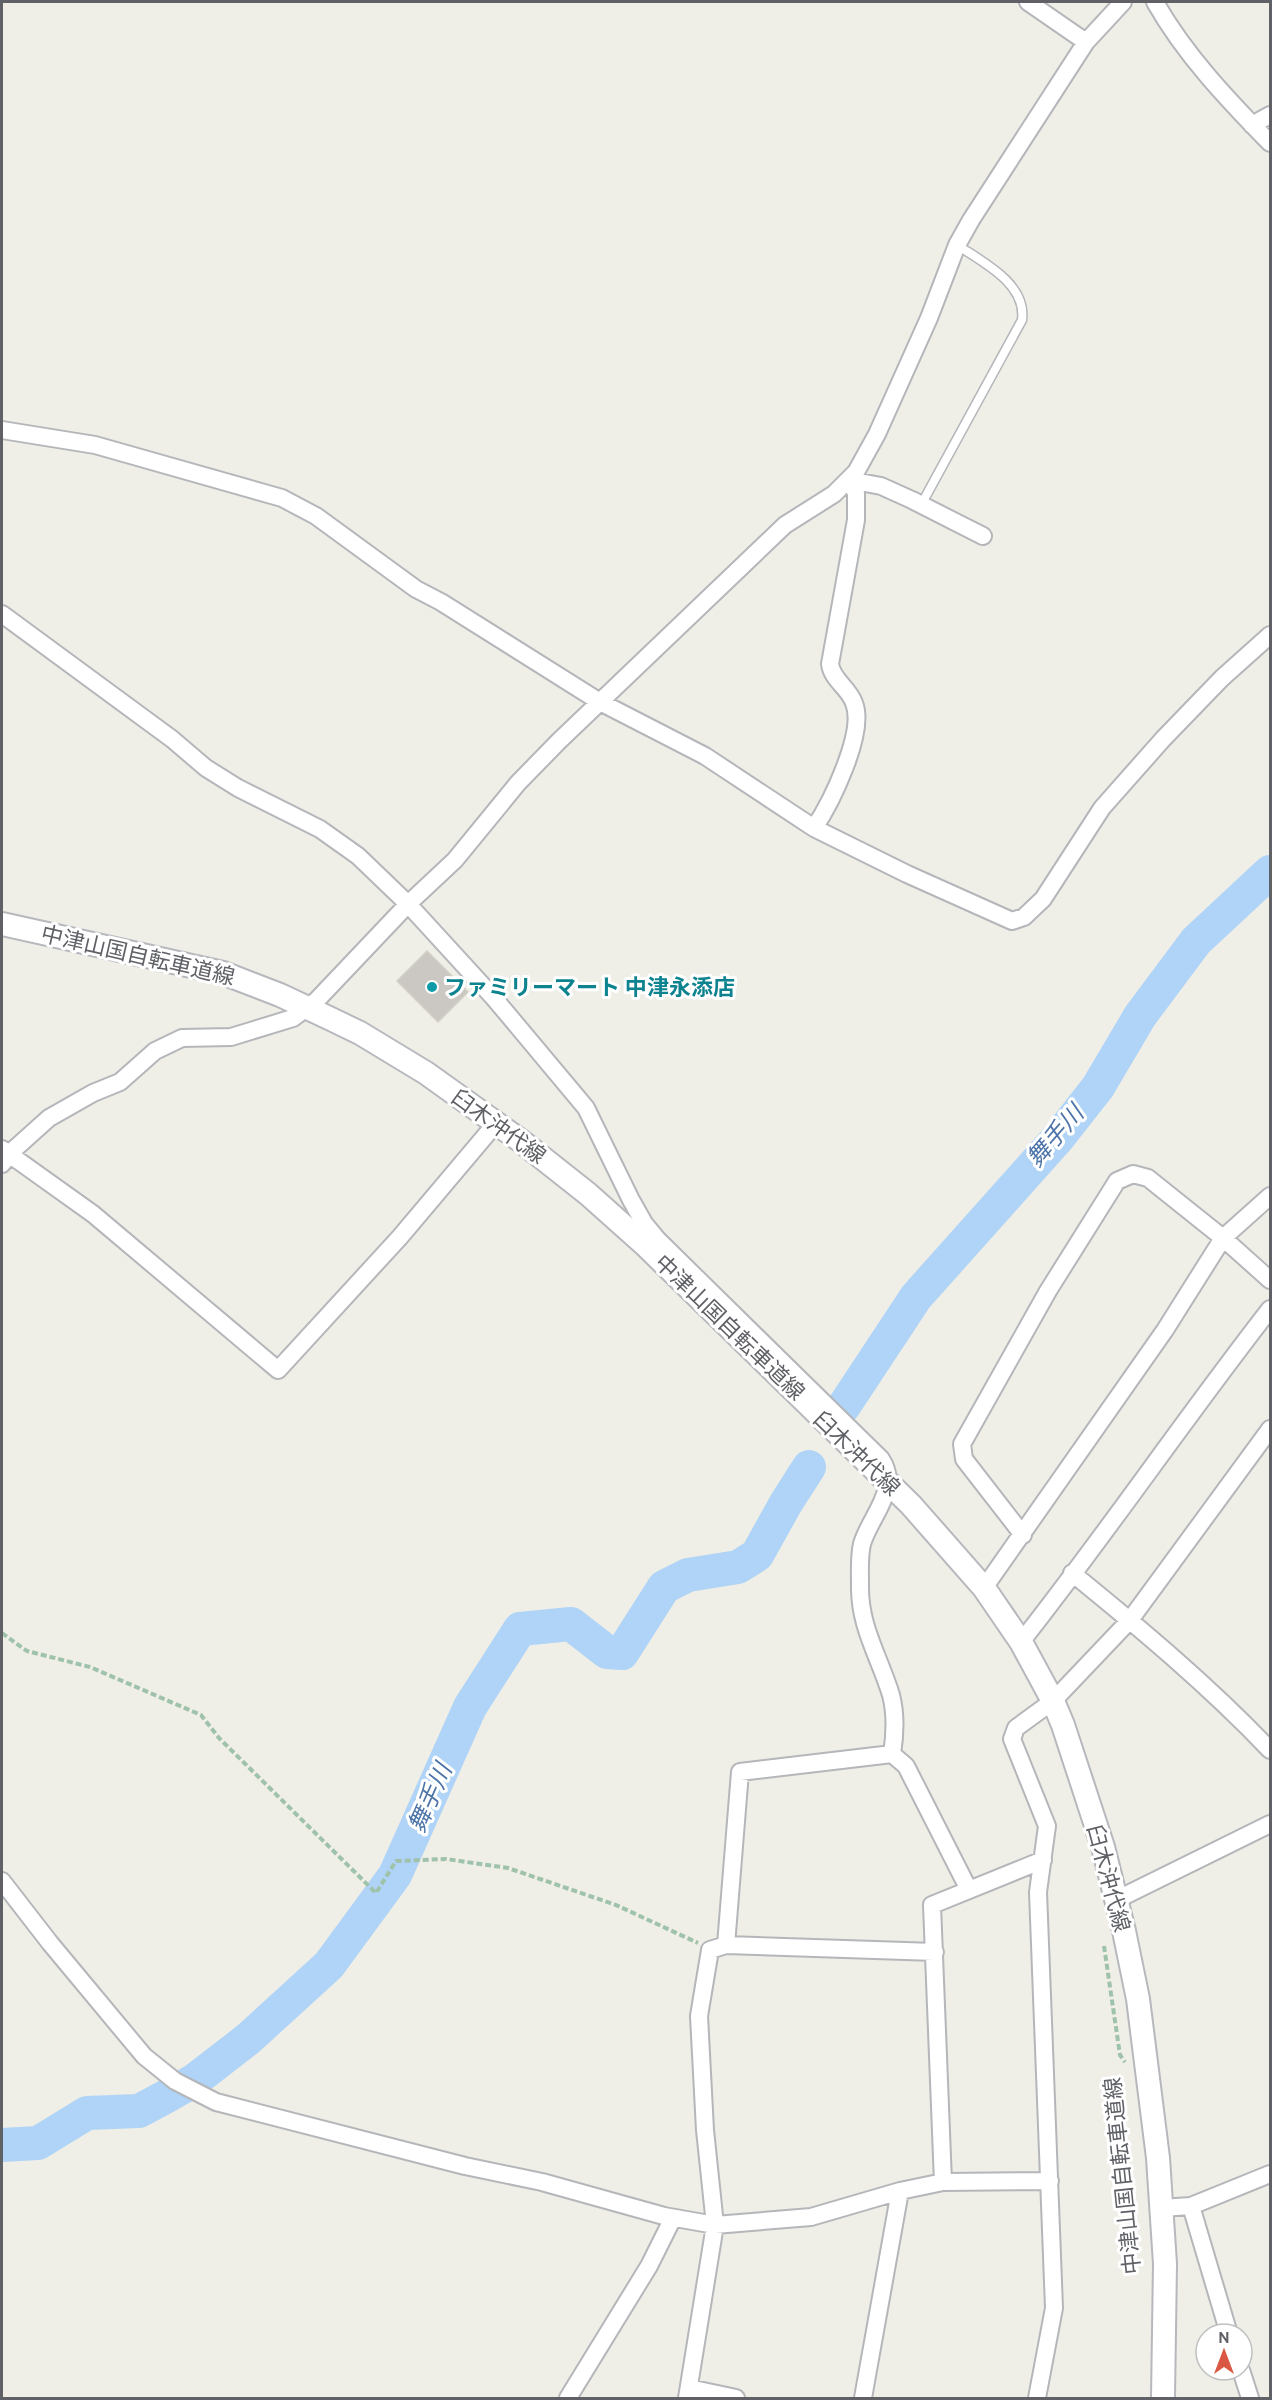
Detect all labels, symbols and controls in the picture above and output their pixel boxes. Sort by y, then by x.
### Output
street label: 中津山国自転車道線 [38,920,237,991]
place label: ファミリーマート 中津永添店 [444,974,735,1001]
marker: ファミリーマート 中津永添店 [425,980,439,994]
street label: 臼木沖代線 [446,1083,551,1170]
water label: 舞手川 [1020,1097,1091,1172]
street label: 中津山国自転車道線 [649,1249,810,1406]
street label: 臼木沖代線 [808,1405,906,1501]
water label: 舞手川 [402,1756,459,1837]
street label: 臼木沖代線 [1081,1822,1136,1935]
street label: 中津山国自転車道線 [1099,2076,1146,2276]
north arrow [1194,2322,1254,2382]
text: N [1218,2328,1230,2347]

